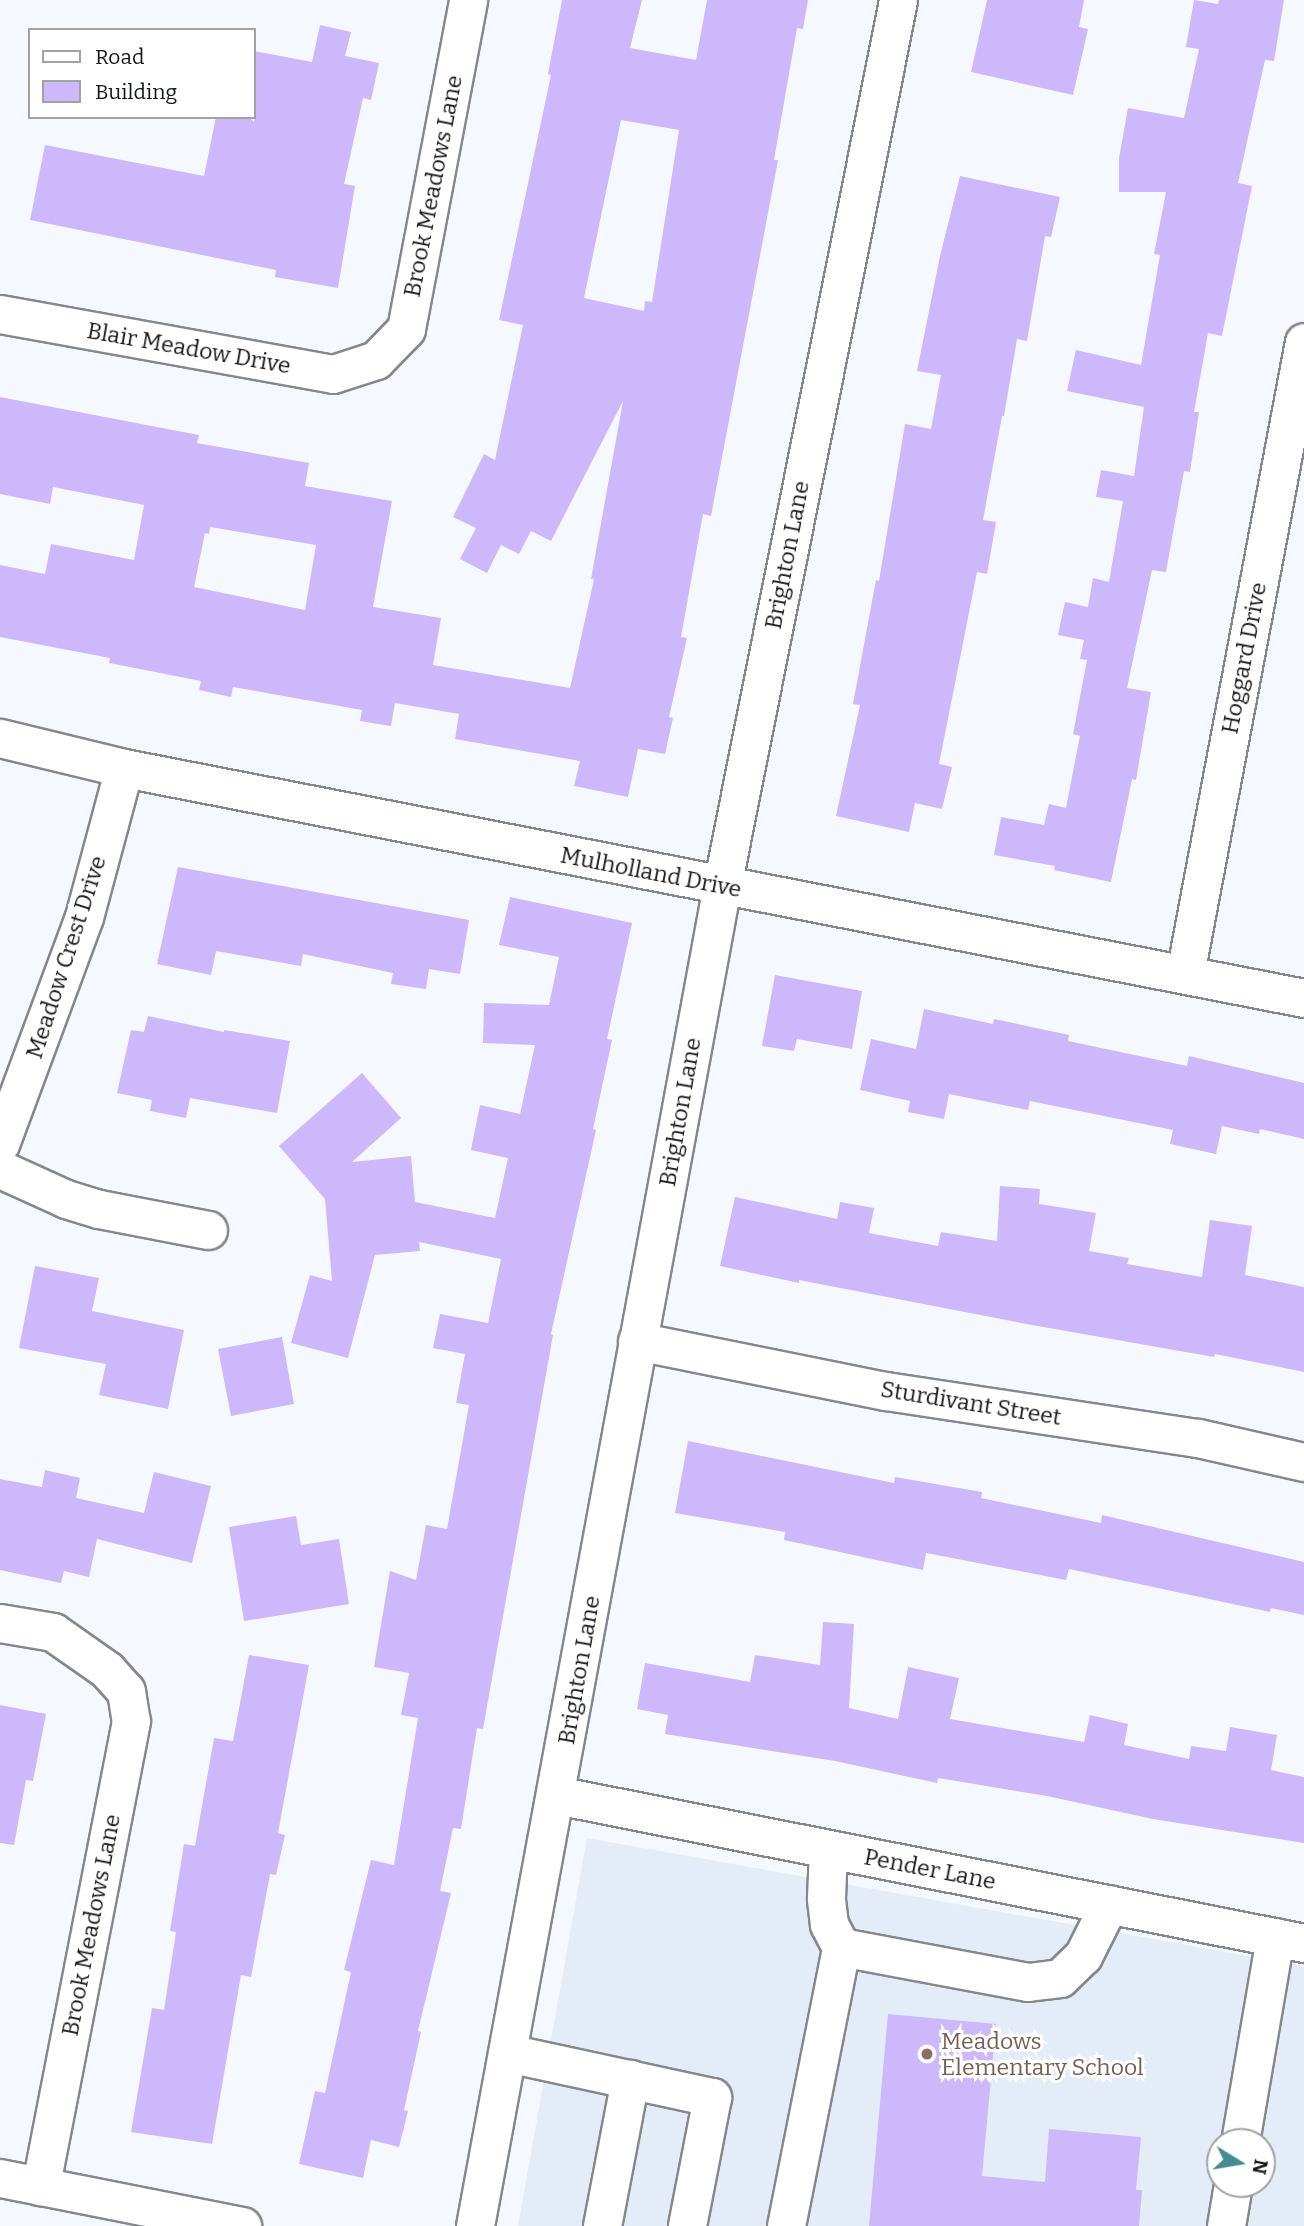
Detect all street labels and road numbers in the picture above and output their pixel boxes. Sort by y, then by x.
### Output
street label: Brook Meadows Lane [398,73,468,299]
street label: Blair Meadow Drive [85,316,293,380]
street label: Brighton Lane [759,479,815,631]
street label: Hoggard Drive [1216,580,1272,736]
street label: Mulholland Drive [558,841,744,903]
street label: Meadow Crest Drive [20,852,112,1062]
street label: Brighton Lane [653,1036,707,1188]
street label: Sturdivant Street [879,1375,1063,1431]
street label: Brighton Lane [552,1594,606,1746]
street label: Brook Meadows Lane [56,1812,126,2038]
street label: Pender Lane [862,1843,998,1895]

